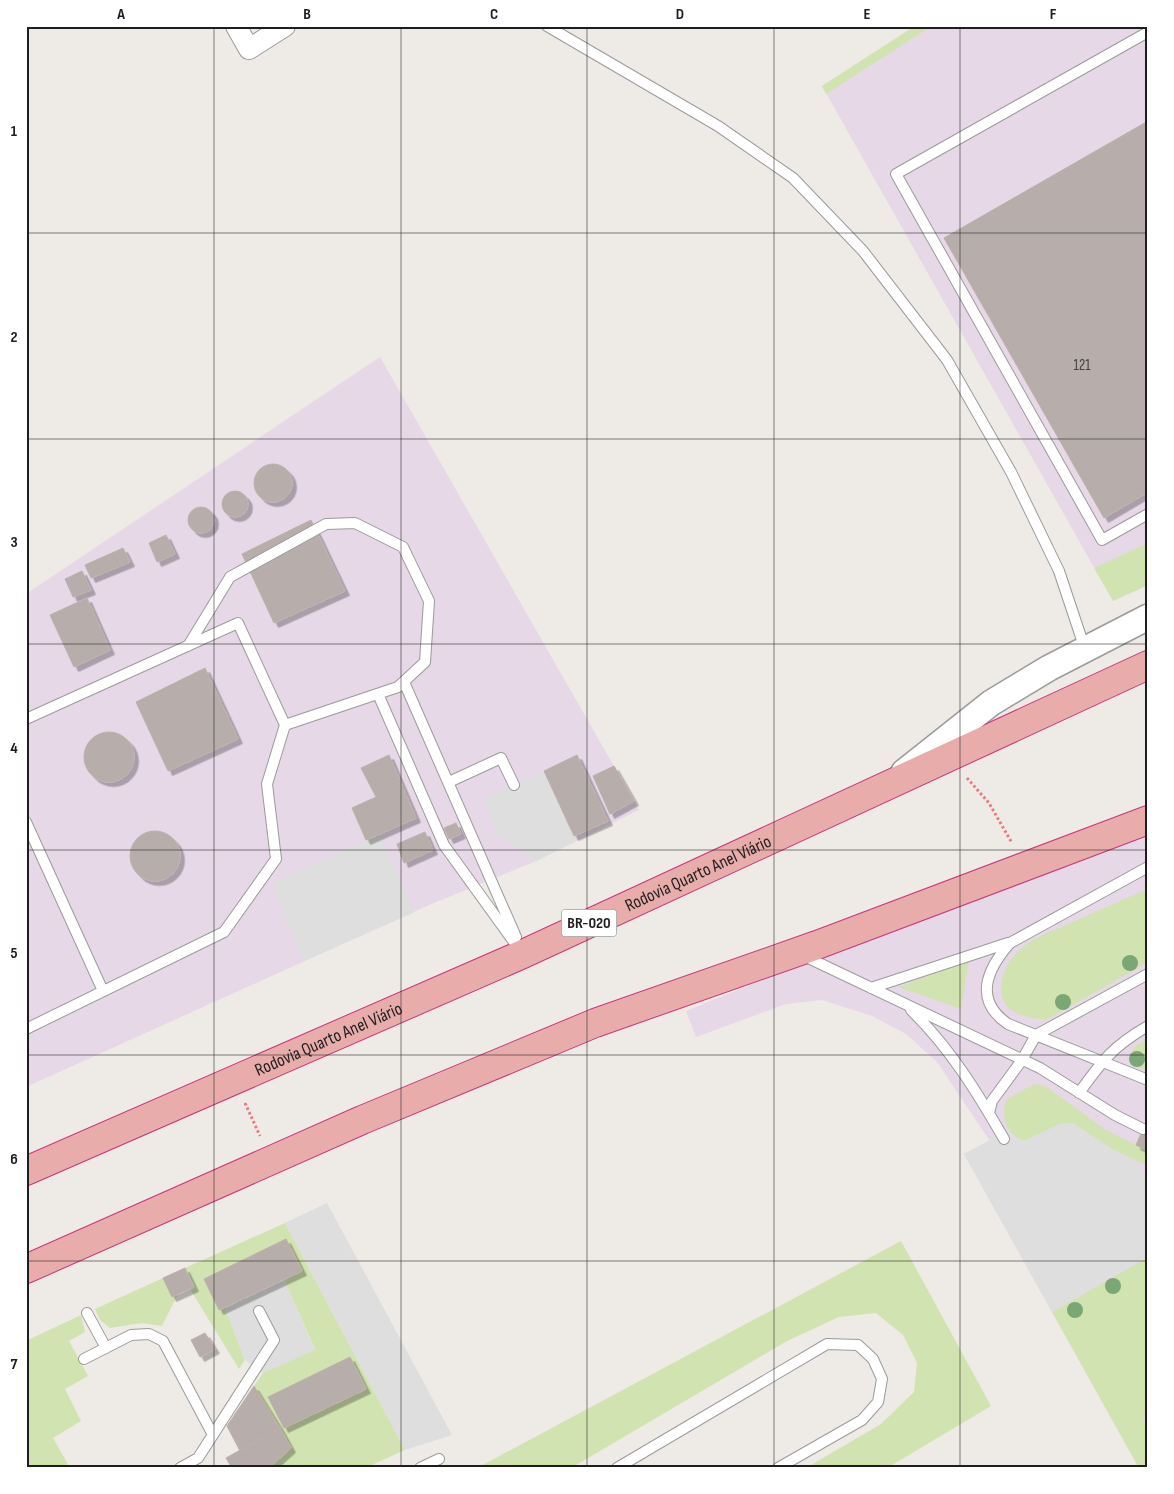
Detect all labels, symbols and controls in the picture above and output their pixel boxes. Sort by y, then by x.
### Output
text: A [116,5,125,24]
text: B [303,5,311,24]
text: C [490,5,498,24]
text: D [676,5,684,24]
text: E [864,5,871,24]
text: F [1050,5,1057,24]
text: 1 [11,122,18,141]
text: 2 [10,328,18,347]
house number: 121 [1074,356,1091,375]
text: 3 [10,533,18,552]
text: 4 [10,739,18,758]
street label: Rodovia Quarto Anel Viário [621,830,774,916]
road number: BR-020 [562,910,616,936]
text: 5 [10,944,18,963]
street label: Rodovia Quarto Anel Viário [252,998,405,1080]
text: 6 [10,1150,18,1169]
text: 7 [11,1355,18,1374]

